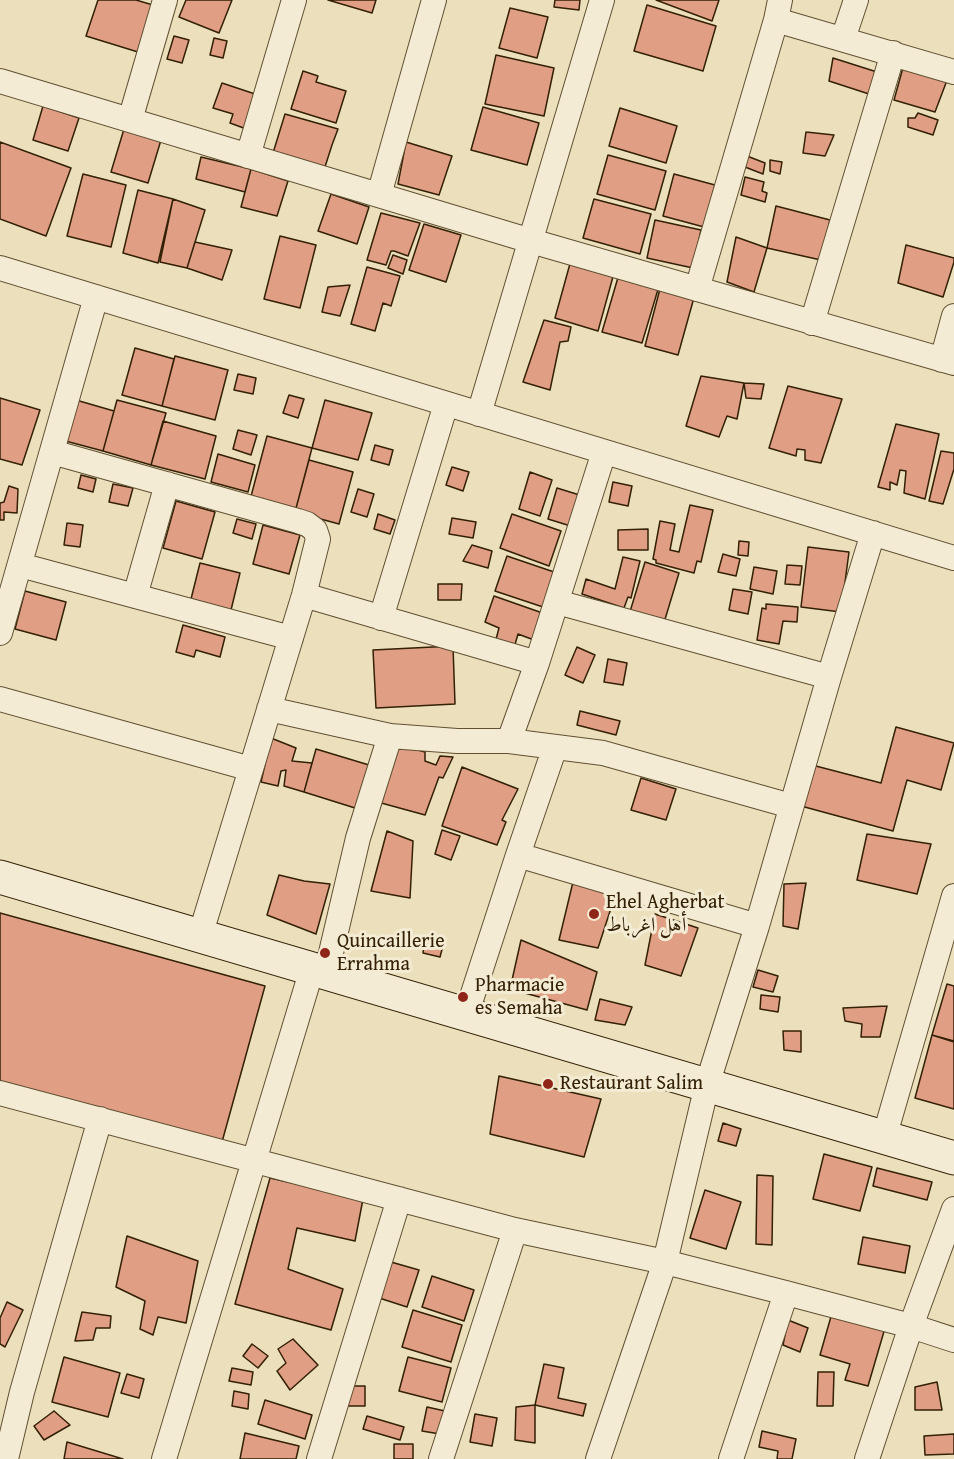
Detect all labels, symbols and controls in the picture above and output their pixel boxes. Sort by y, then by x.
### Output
place label: Ehel Agherbat أهل اغرباط [606,891,725,938]
marker: Ehel Agherbat أهل اغرباط [587,907,601,921]
place label: Quincaillerie Errahma [337,930,445,977]
marker: Quincaillerie Errahma [318,946,332,960]
place label: Pharmacie es Semaha [475,974,564,1021]
marker: Pharmacie es Semaha [456,990,470,1004]
place label: Restaurant Salim [560,1072,703,1096]
marker: Restaurant Salim [541,1077,555,1091]

